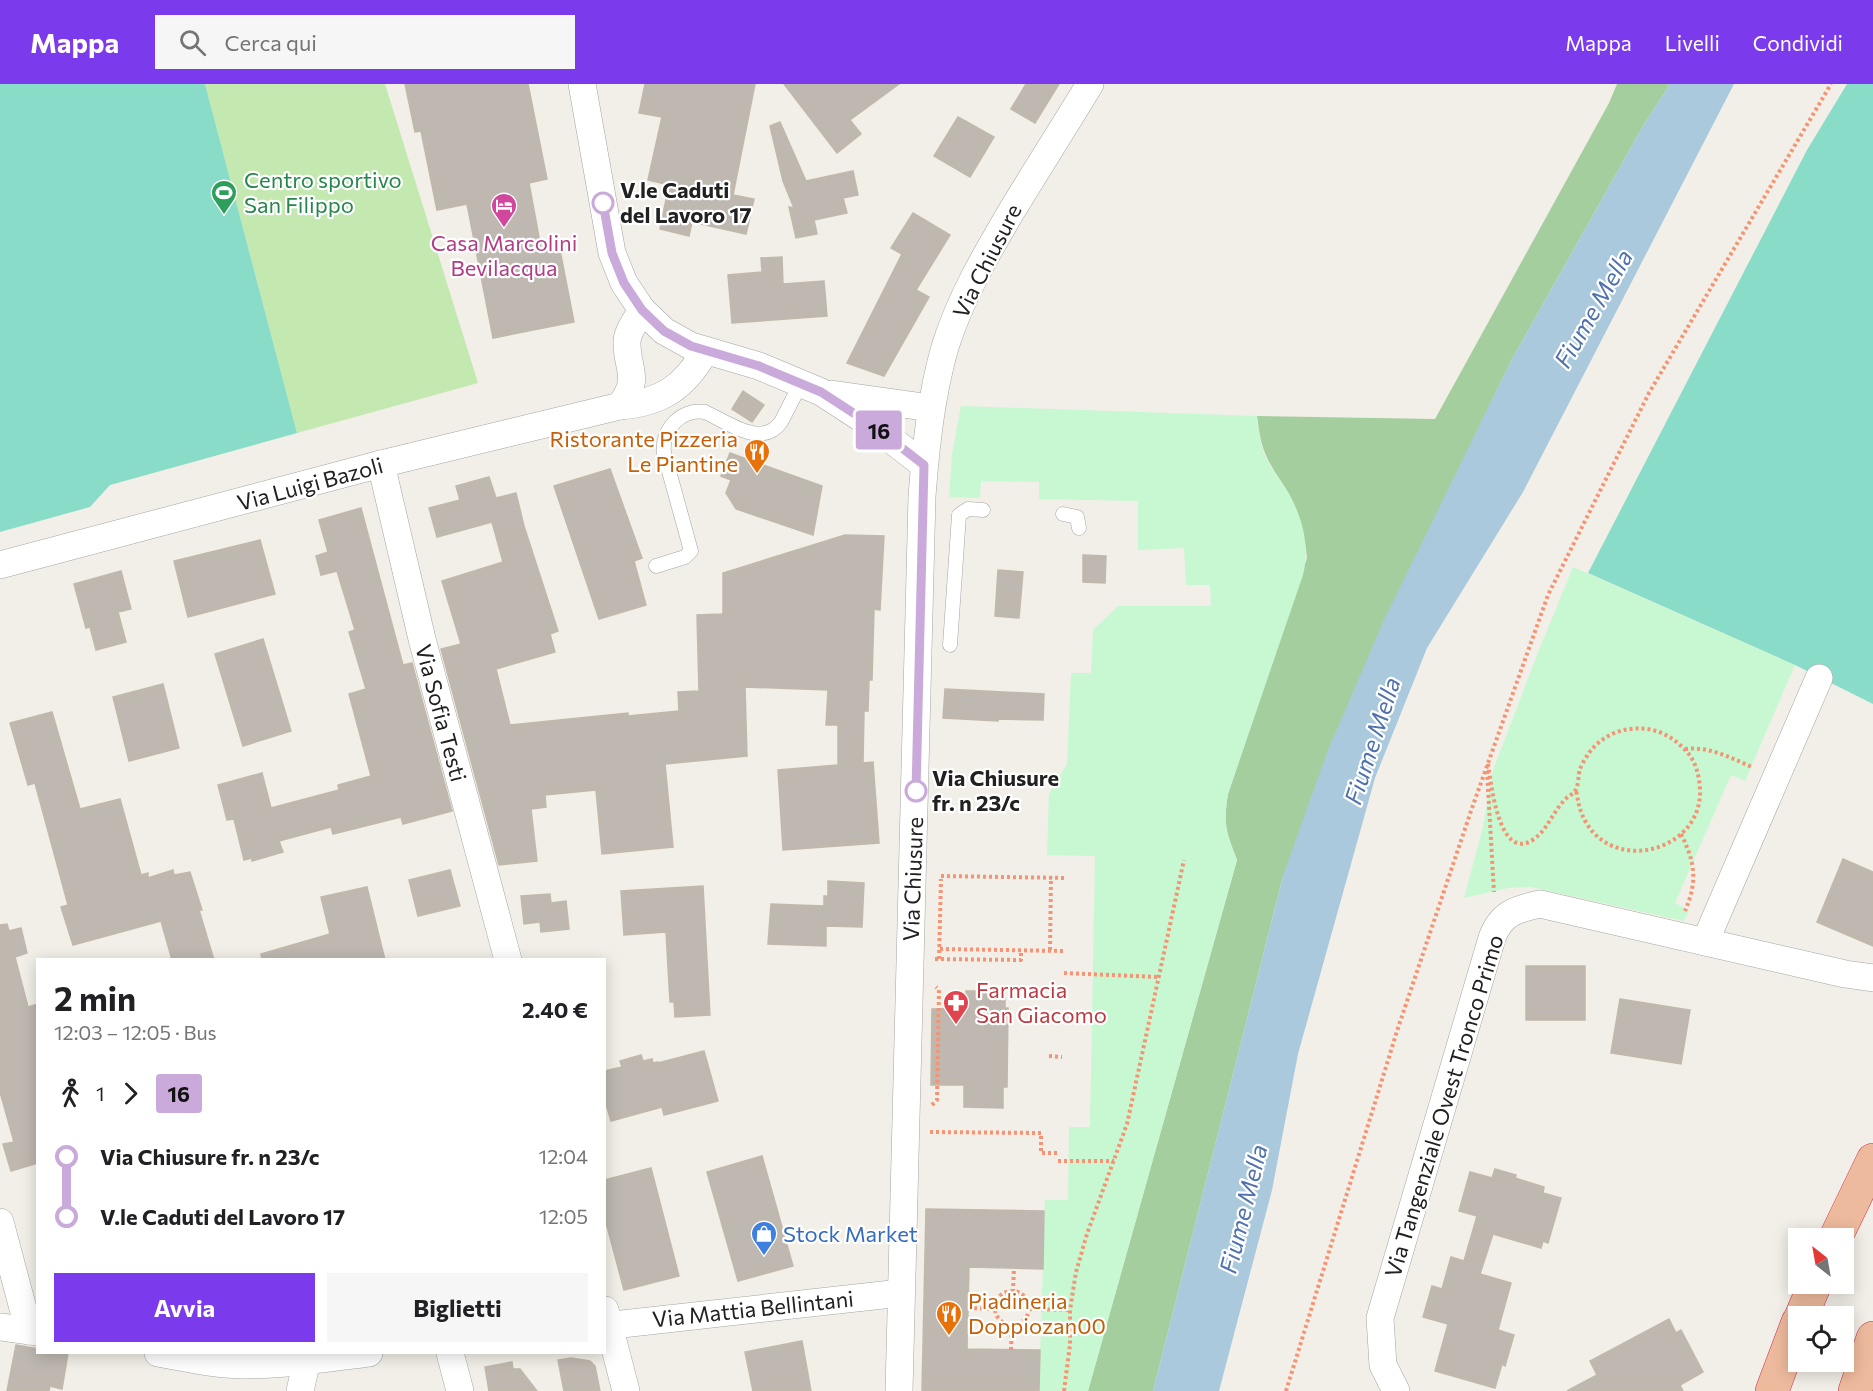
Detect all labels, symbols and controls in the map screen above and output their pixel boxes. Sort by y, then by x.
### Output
search box [155,15,575,69]
text: Mappa [30,25,119,59]
icon: search [176,26,209,59]
text: Cerca qui [224,29,317,56]
text: Mappa [1565,30,1632,55]
text: Livelli [1665,30,1720,55]
text: Condividi [1753,30,1843,55]
place label: Centro sportivo San Filippo [244,166,402,218]
place label: V.le Caduti del Lavoro 17 [620,176,752,228]
sports icon: Centro sportivo San Filippo [209,178,239,216]
hotel icon: Casa Marcolini Bevilacqua [489,191,519,229]
marker: V.le Caduti del Lavoro 17 [592,192,614,214]
street label: Via Chiusure [946,199,1027,322]
place label: Casa Marcolini Bevilacqua [431,229,577,281]
water label: Fiume Mella [1547,244,1638,373]
line badge: 16 [852,410,906,450]
text: 16 [868,418,890,443]
place label: Ristorante Pizzeria Le Piantine [549,425,738,477]
restaurant icon: Ristorante Pizzeria Le Piantine [742,437,772,475]
street label: Via Luigi Bazoli [234,451,386,516]
street label: Via Sofia Testi [410,641,473,784]
water label: Fiume Mella [1337,673,1406,808]
place label: Via Chiusure fr. n 23/c [932,764,1059,816]
marker: Via Chiusure fr. n 23/c [905,780,927,802]
street label: Via Chiusure [897,816,928,942]
street label: Via Tangenziale Ovest Tronco Primo [1378,931,1509,1281]
place label: Farmacia San Giacomo [976,976,1107,1028]
text: 2 min [54,977,136,1018]
pharmacy icon: Farmacia San Giacomo [941,988,971,1026]
text: 2.40 € [522,996,588,1023]
text: 12:03 – 12:05 · Bus [54,1020,217,1044]
icon: walk [54,1077,87,1110]
icon: forward [114,1077,147,1110]
text: 1 [96,1081,105,1105]
text: 16 [168,1081,190,1106]
water label: Fiume Mella [1213,1141,1273,1276]
text: Via Chiusure fr. n 23/c [100,1143,319,1170]
text: 12:04 [539,1144,588,1168]
text: V.le Caduti del Lavoro 17 [100,1203,345,1230]
text: 12:05 [539,1204,588,1228]
shop icon: Stock Market [749,1219,779,1257]
place label: Stock Market [783,1220,918,1247]
north arrow [1788,1228,1854,1294]
map controls [1788,1228,1854,1372]
button: Avvia [54,1273,315,1342]
button: Biglietti [327,1273,588,1342]
street label: Via Mattia Bellintani [651,1285,855,1333]
place label: Piadineria Doppiozan00 [968,1287,1106,1339]
restaurant icon: Piadineria Doppiozan00 [934,1299,964,1337]
button: locate [1788,1306,1854,1372]

